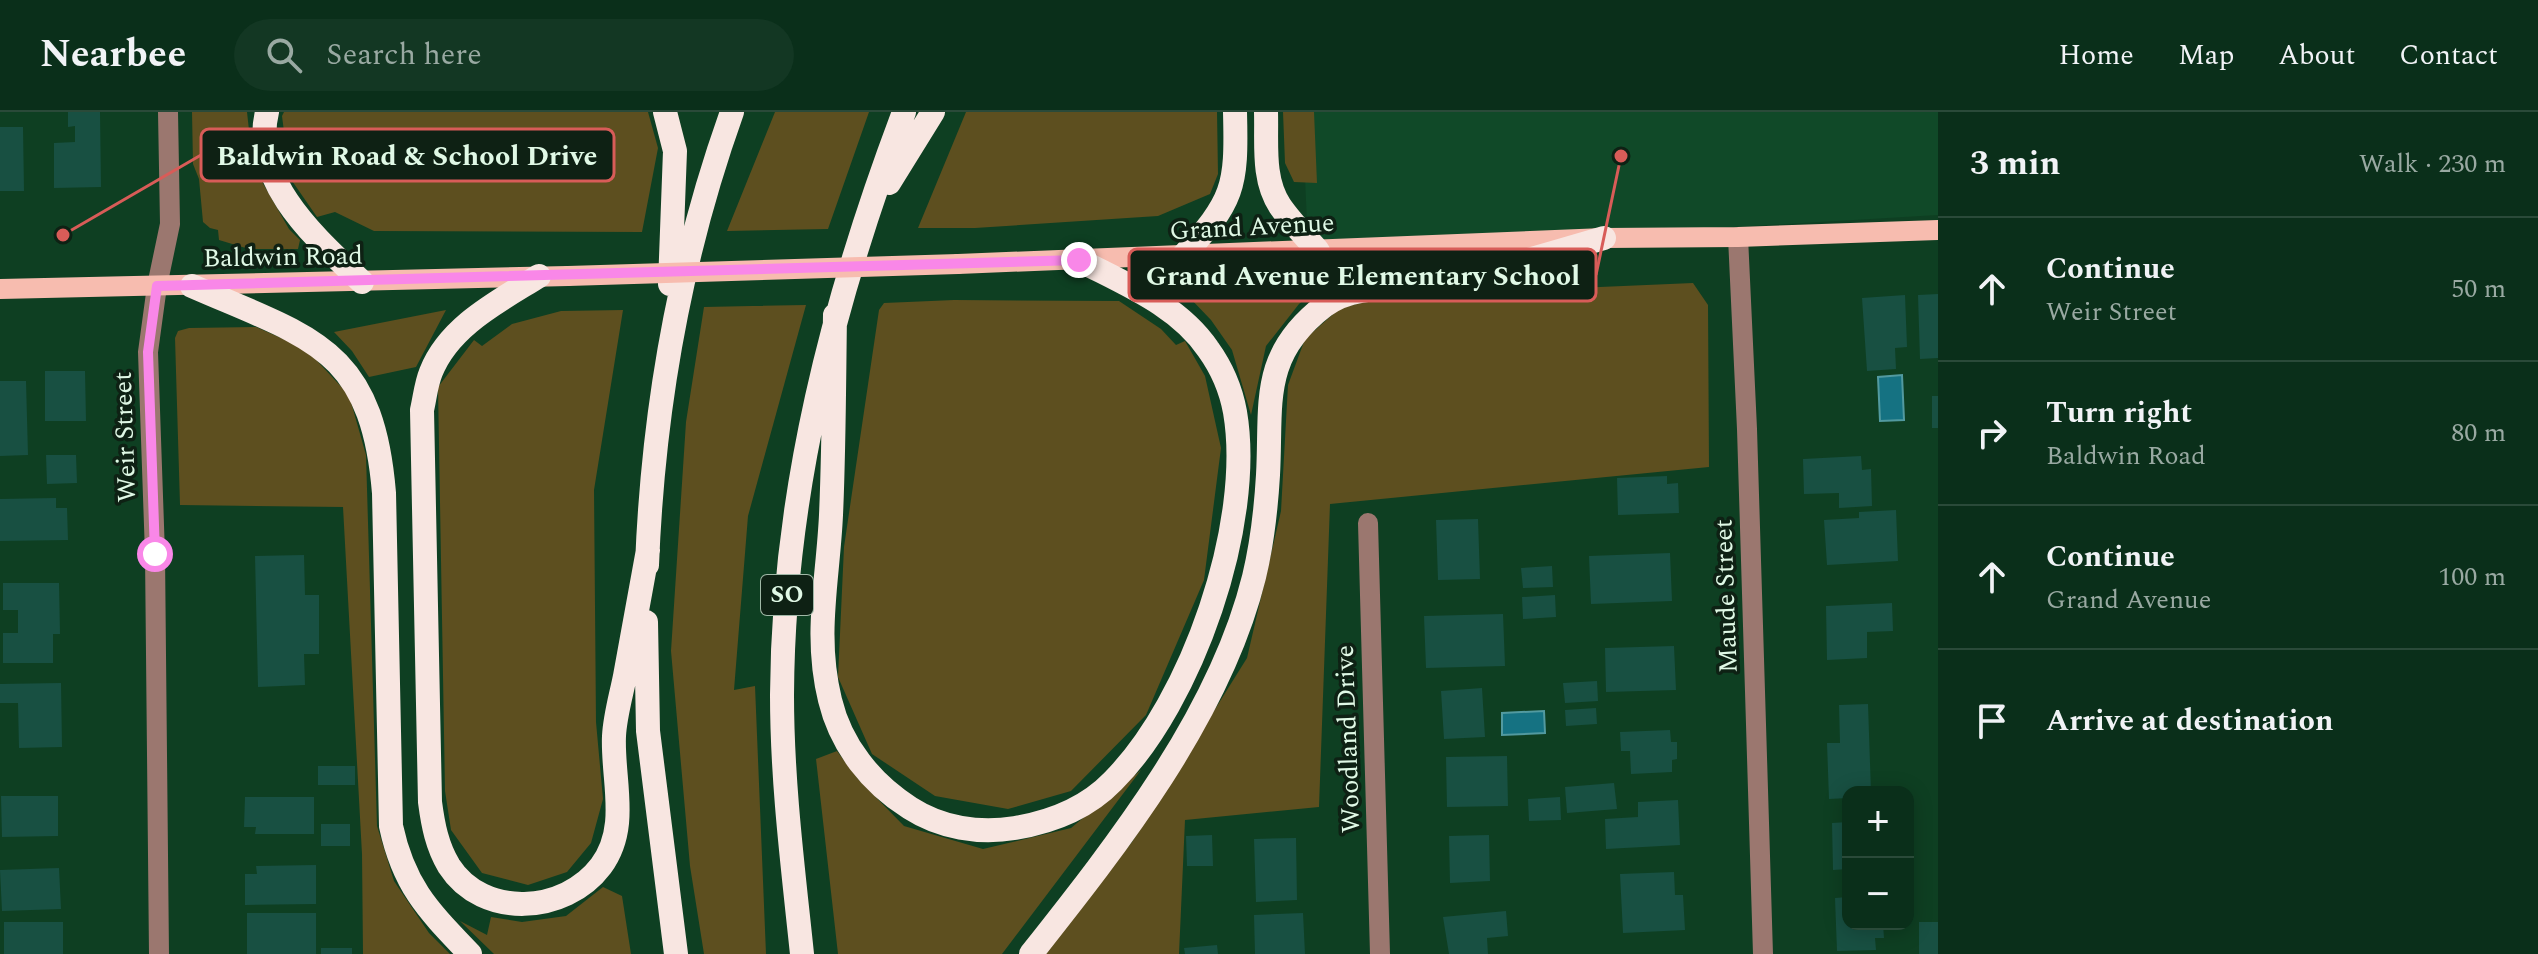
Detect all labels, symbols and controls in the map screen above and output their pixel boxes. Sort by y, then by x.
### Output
search box [234,19,794,91]
text: Nearbee [40,26,186,84]
text: Search here [326,32,482,78]
icon: search [262,33,306,77]
text: Home [2058,34,2134,77]
text: Map [2178,34,2234,77]
text: About [2278,34,2355,77]
text: Contact [2399,34,2498,77]
callout: Baldwin Road & School Drive [201,129,614,181]
text: Baldwin Road & School Drive [217,135,597,178]
text: 3 min [1970,138,2060,190]
text: Walk · 230 m [2359,144,2506,184]
street label: Grand Avenue [1168,203,1336,251]
street label: Baldwin Road [203,236,363,278]
route end [1061,242,1097,278]
text: Continue [2046,246,2175,292]
callout: Grand Avenue Elementary School [1129,249,1596,301]
text: Grand Avenue Elementary School [1146,255,1580,298]
icon: ahead [1970,267,2014,311]
text: 50 m [2451,269,2506,309]
text: Weir Street [2046,292,2177,332]
street label: Weir Street [103,371,147,503]
text: Turn right [2046,390,2192,436]
icon: right [1970,411,2014,455]
text: 80 m [2451,413,2506,453]
text: Baldwin Road [2046,436,2206,476]
street label: Maude Street [1703,518,1749,674]
text: Continue [2046,534,2175,580]
route start [137,536,173,572]
icon: ahead [1970,555,2014,599]
text: 100 m [2438,557,2506,597]
road number: SO [761,575,813,615]
text: Grand Avenue [2046,580,2211,620]
street label: Woodland Drive [1325,644,1371,834]
text: Arrive at destination [2046,698,2333,744]
icon: arrive [1970,699,2014,743]
map controls [1842,786,1914,930]
button: + [1842,786,1914,858]
button: − [1842,858,1914,930]

